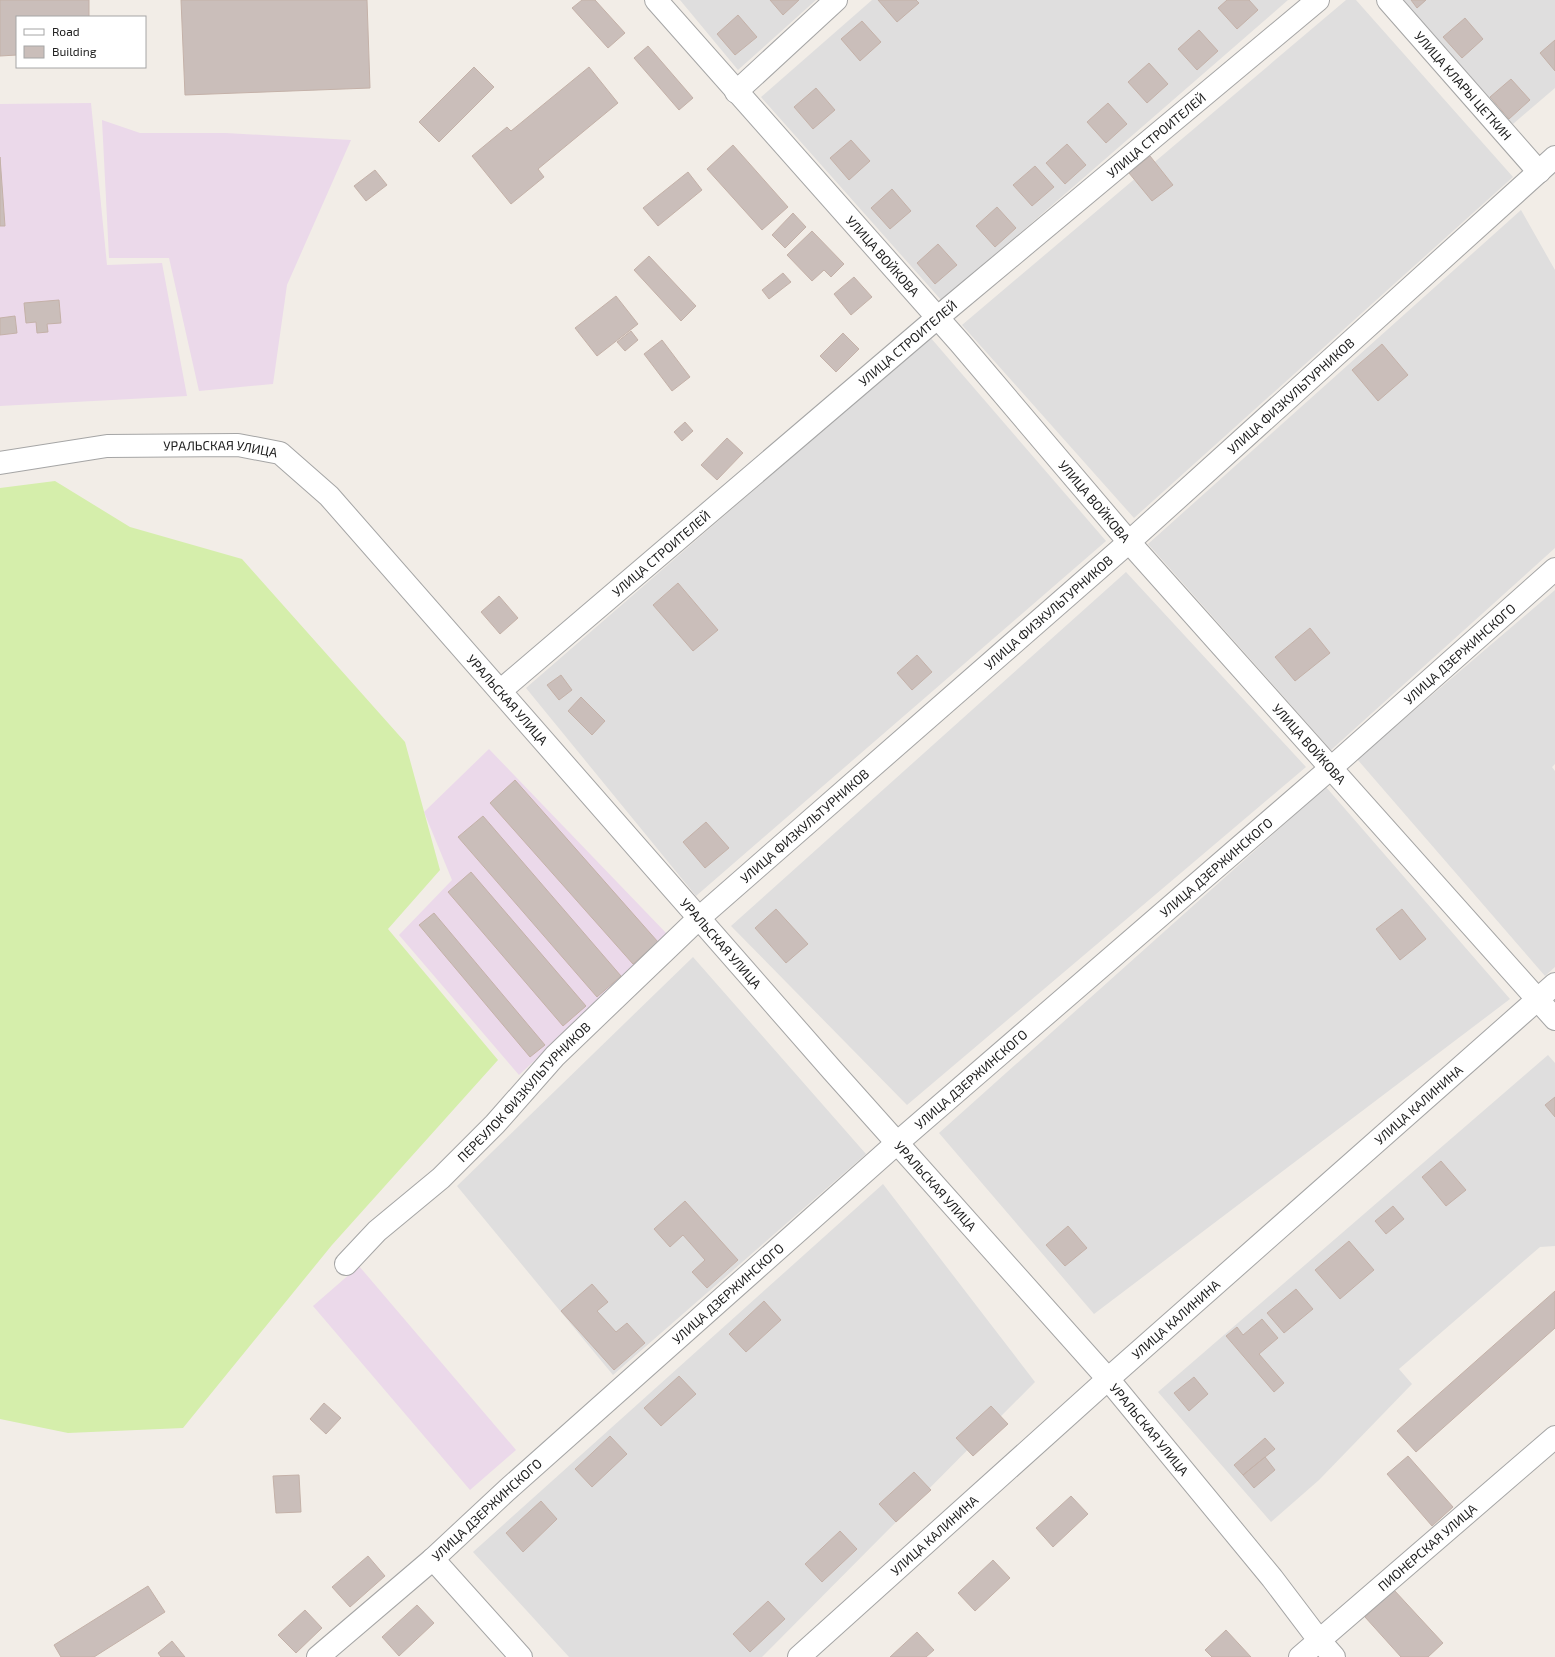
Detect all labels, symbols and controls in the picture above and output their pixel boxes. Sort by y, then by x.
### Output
legend [16,16,146,68]
text: Road [52,24,80,38]
street label: УЛИЦА КЛАРЫ ЦЕТКИН [1411,28,1515,143]
text: Building [52,44,97,58]
street label: УЛИЦА СТРОИТЕЛЕЙ [1103,89,1209,181]
street label: УЛИЦА ВОЙКОВА [843,212,923,300]
street label: УЛИЦА СТРОИТЕЛЕЙ [855,297,960,389]
street label: УЛИЦА ФИЗКУЛЬТУРНИКОВ [1224,334,1357,457]
street label: УРАЛЬСКАЯ УЛИЦА [163,437,279,460]
street label: УЛИЦА ВОЙКОВА [1055,457,1134,546]
street label: УЛИЦА СТРОИТЕЛЕЙ [609,507,714,600]
street label: УЛИЦА ФИЗКУЛЬТУРНИКОВ [981,552,1116,673]
street label: УЛИЦА ДЗЕРЖИНСКОГО [1401,600,1519,707]
street label: УРАЛЬСКАЯ УЛИЦА [464,651,551,748]
street label: УЛИЦА ВОЙКОВА [1269,700,1349,787]
street label: УЛИЦА ФИЗКУЛЬТУРНИКОВ [737,765,872,886]
street label: УЛИЦА ДЗЕРЖИНСКОГО [1156,814,1276,920]
street label: УРАЛЬСКАЯ УЛИЦА [677,895,765,992]
street label: ПЕРЕУЛОК ФИЗКУЛЬТУРНИКОВ [454,1018,594,1165]
street label: УЛИЦА ДЗЕРЖИНСКОГО [911,1026,1031,1132]
street label: УЛИЦА КАЛИНИНА [1371,1062,1466,1148]
street label: УРАЛЬСКАЯ УЛИЦА [891,1138,980,1234]
street label: УЛИЦА ДЗЕРЖИНСКОГО [669,1240,787,1347]
street label: УЛИЦА КАЛИНИНА [1128,1276,1223,1362]
street label: УРАЛЬСКАЯ УЛИЦА [1107,1380,1192,1479]
street label: УЛИЦА ДЗЕРЖИНСКОГО [428,1455,545,1564]
street label: УЛИЦА КАЛИНИНА [887,1492,981,1579]
street label: ПИОНЕРСКАЯ УЛИЦА [1374,1500,1480,1594]

